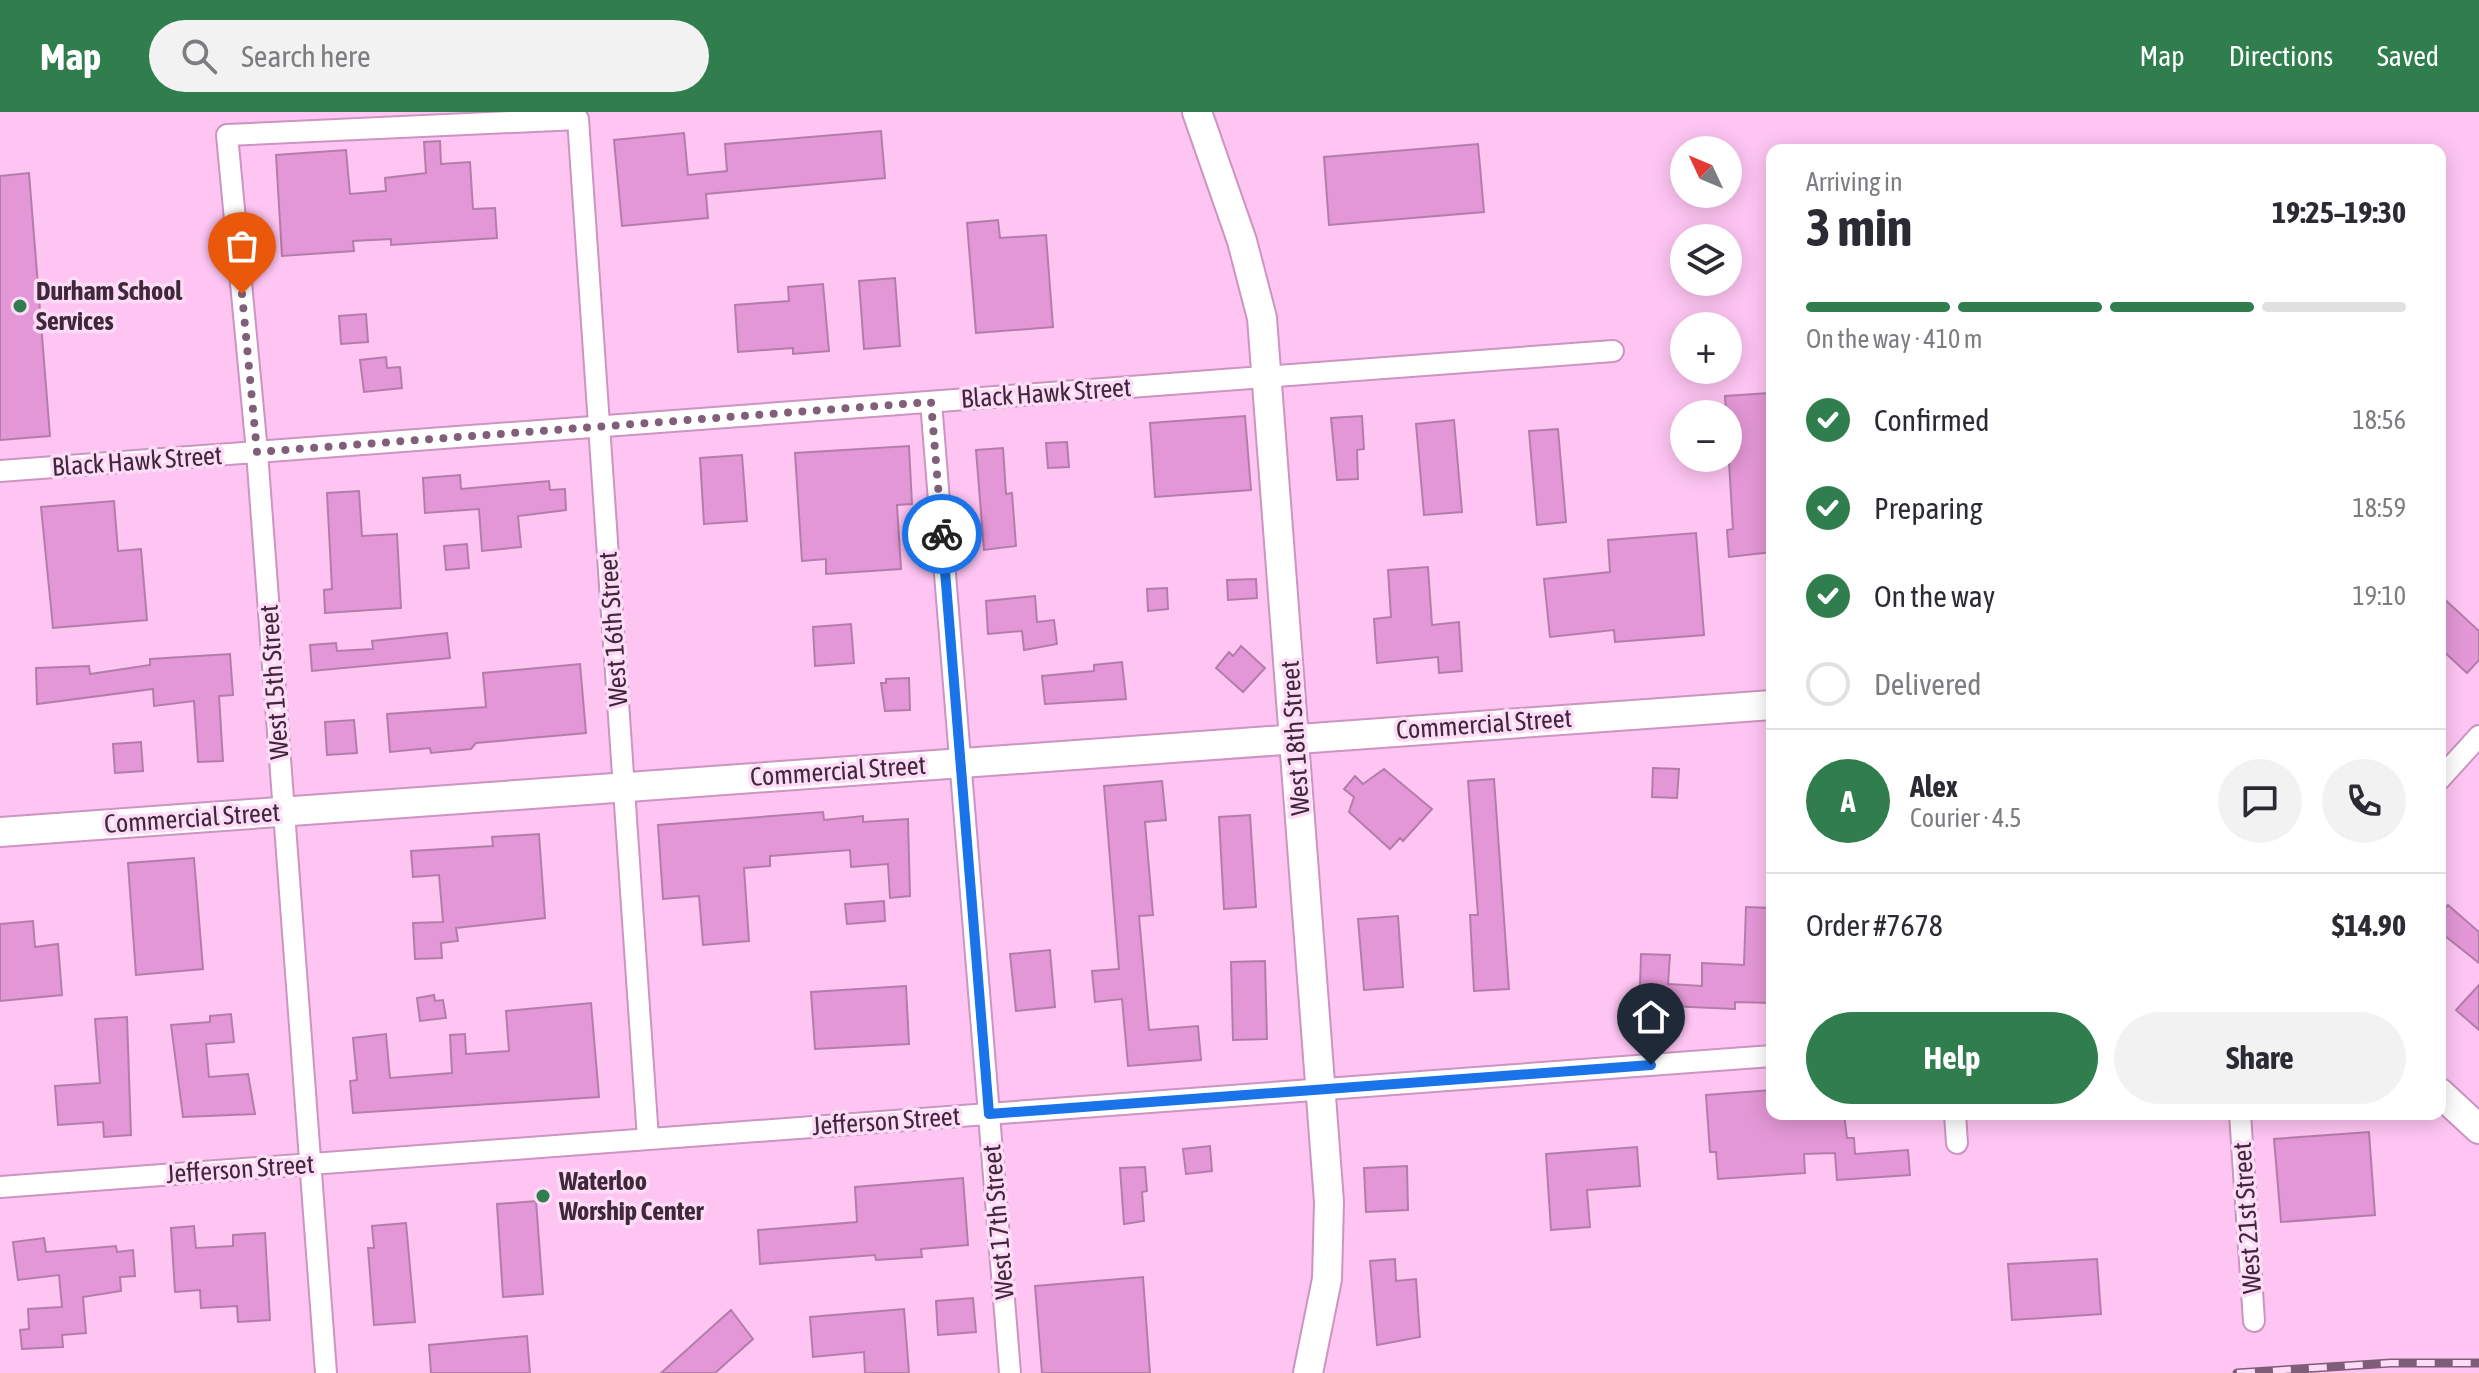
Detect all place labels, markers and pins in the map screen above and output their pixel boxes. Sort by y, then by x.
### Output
pin [208,212,276,294]
place label: Durham School Services [36,276,183,336]
marker: Durham School Services [11,297,29,315]
pin [1617,983,1685,1065]
place label: Waterloo Worship Center [558,1166,705,1226]
marker: Waterloo Worship Center [534,1187,552,1205]

